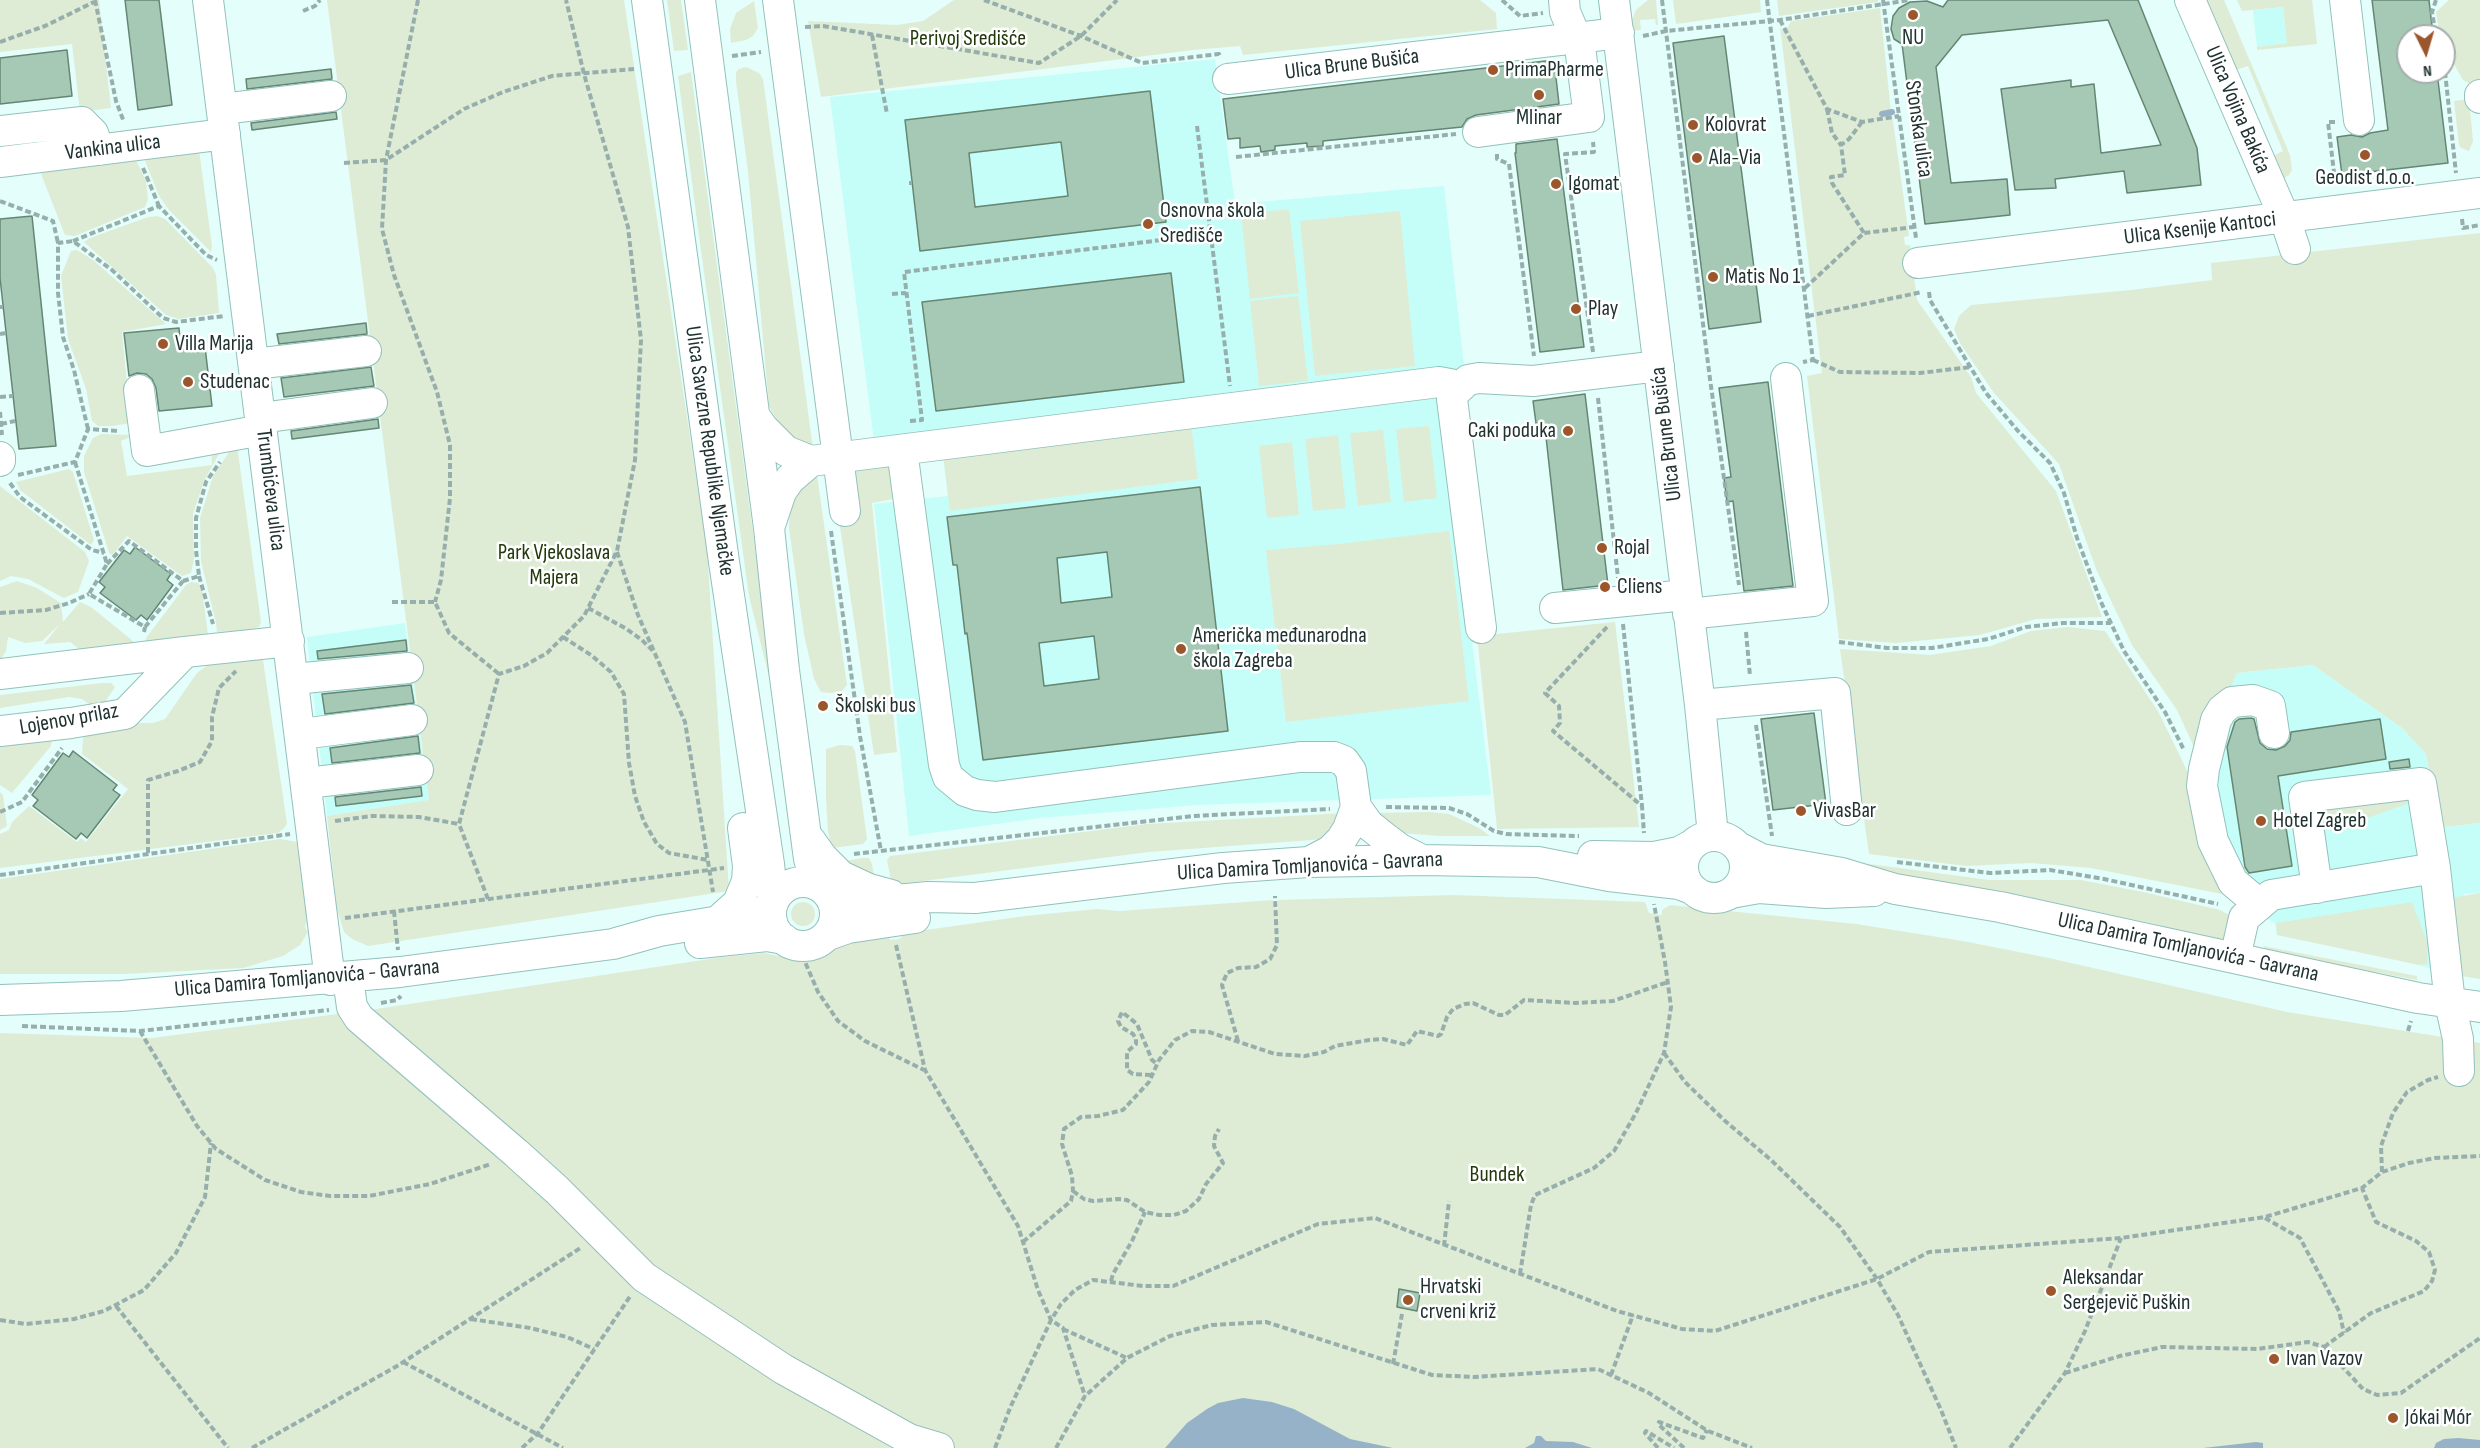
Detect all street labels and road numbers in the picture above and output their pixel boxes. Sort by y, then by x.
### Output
street label: Ulica Vojina Bakića [2198,42,2276,178]
street label: Ulica Brune Bušića [1283,44,1421,86]
street label: Stonska ulica [1898,79,1938,179]
street label: Vankina ulica [64,129,162,167]
street label: Ulica Ksenije Kantoci [2123,207,2277,251]
street label: Ulica Savezne Republike Njemačke [678,324,740,578]
street label: Ulica Brune Bušića [1646,365,1688,503]
street label: Trumbićeva ulica [249,428,291,552]
street label: Lojenov prilaz [17,698,121,742]
street label: Ulica Damira Tomljanovića - Gavrana [1176,847,1444,887]
street label: Ulica Damira Tomljanovića - Gavrana [2055,907,2321,989]
street label: Ulica Damira Tomljanovića - Gavrana [173,954,441,1004]

